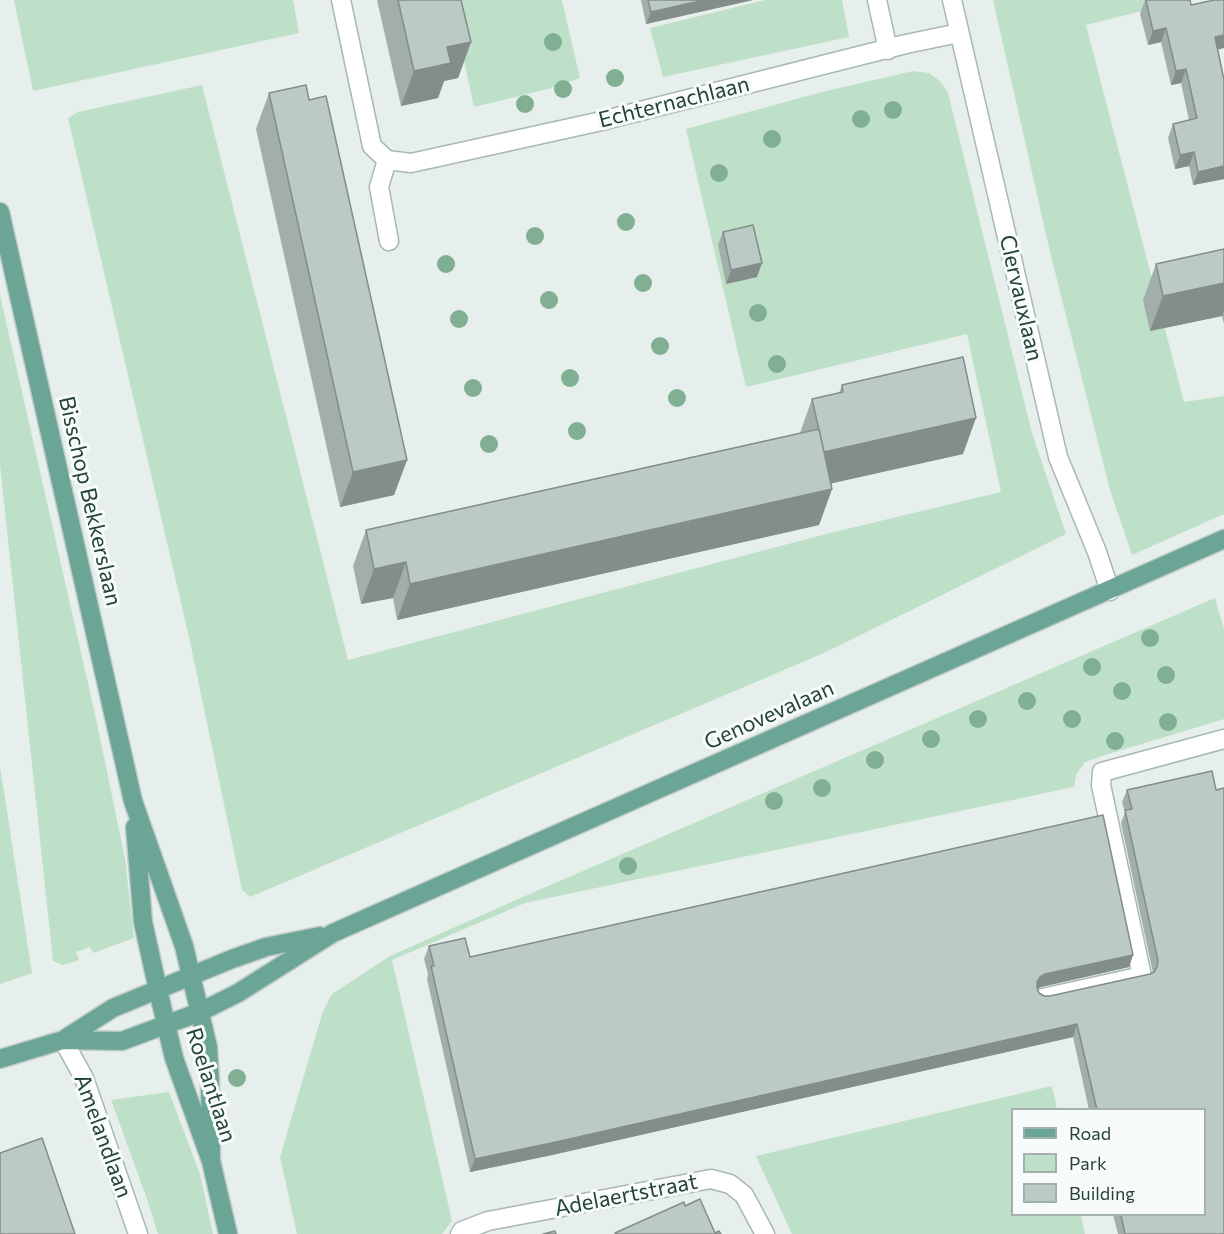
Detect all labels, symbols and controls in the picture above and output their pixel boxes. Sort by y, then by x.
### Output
street label: Echternachlaan [596,70,752,134]
street label: Clervauxlaan [994,232,1048,364]
street label: Bisschop Bekkerslaan [53,394,127,608]
street label: Genovevalaan [700,675,838,755]
street label: Roelantlaan [180,1024,242,1146]
street label: Amelandlaan [68,1071,138,1201]
legend [1011,1108,1206,1216]
text: Road [1069,1122,1111,1144]
text: Park [1069,1152,1107,1174]
street label: Adelaertstraat [552,1168,700,1222]
text: Building [1069,1182,1135,1204]

